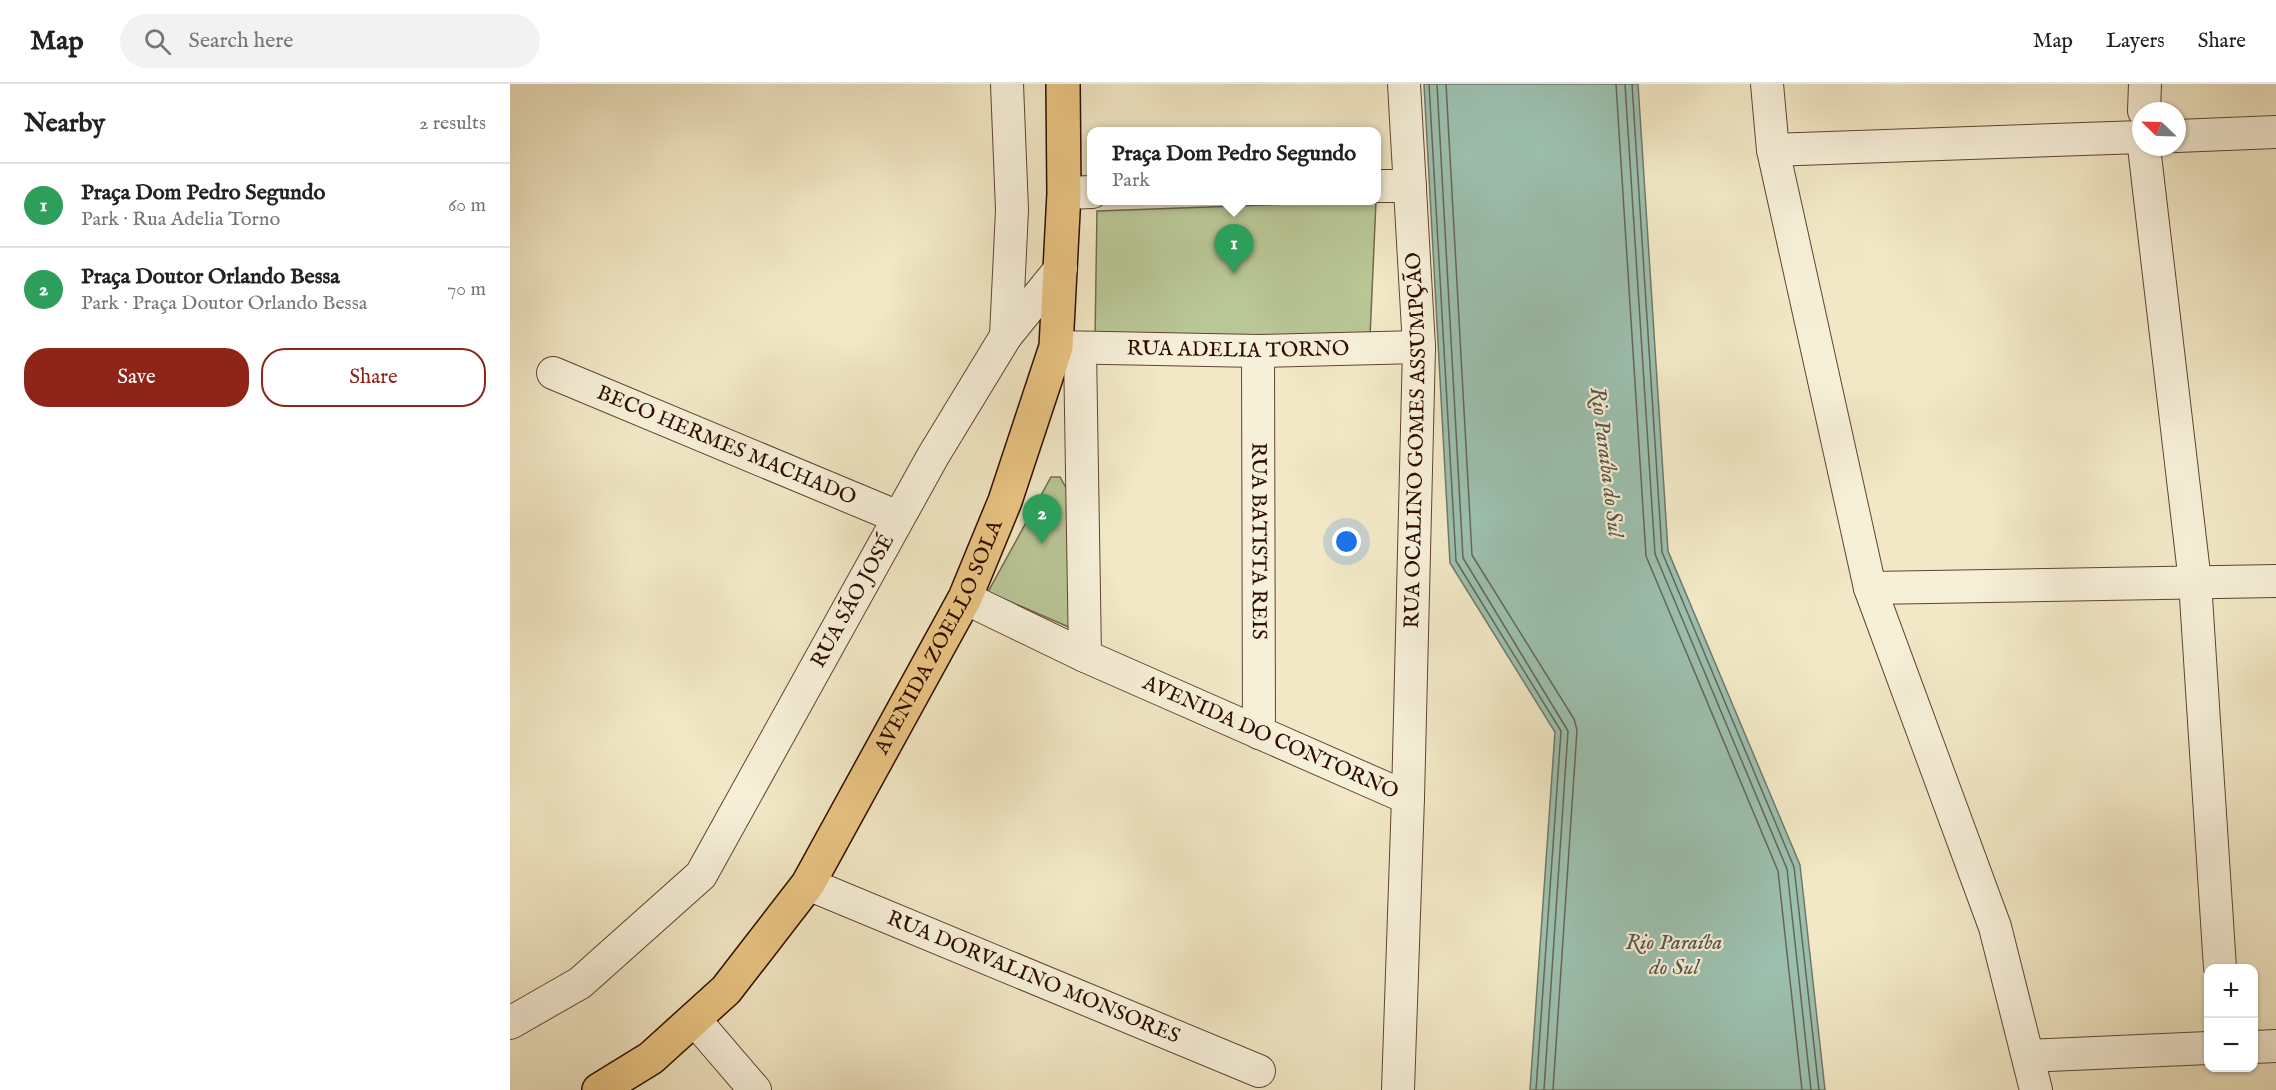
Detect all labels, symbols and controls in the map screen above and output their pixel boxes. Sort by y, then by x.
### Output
search box [120,14,540,68]
text: Map [30,24,84,59]
icon: search [141,25,174,58]
text: Search here [189,27,293,55]
text: Map [2033,28,2073,55]
text: Layers [2106,28,2165,55]
text: Share [2198,28,2246,55]
north arrow [2132,102,2186,156]
text: Nearby [24,107,105,140]
text: 2 results [419,111,486,136]
popup [1087,127,1381,205]
text: Praça Dom Pedro Segundo [1112,140,1356,168]
text: Park [1112,168,1150,193]
text: Praça Dom Pedro Segundo [81,179,325,207]
text: 1 [40,193,47,218]
text: 60 m [448,193,486,218]
text: Park · Rua Adelia Torno [81,207,280,232]
pin: 1 [1214,224,1254,274]
street label: RUA OCALINO GOMES ASSUMPÇÃO [1399,251,1433,629]
text: Praça Doutor Orlando Bessa [81,263,340,291]
text: 2 [39,277,48,302]
text: 70 m [447,277,486,302]
text: Park · Praça Doutor Orlando Bessa [81,291,367,316]
street label: RUA ADELIA TORNO [1126,335,1350,365]
button: Save [24,348,249,407]
button: Share [261,348,486,407]
street label: BECO HERMES MACHADO [593,379,860,512]
water label: Rio Paraíba do Sul [1583,385,1629,541]
street label: RUA BATISTA REIS [1245,442,1272,640]
pin: 2 [1022,494,1062,544]
street label: AVENIDA ZOELLO SOLA [868,515,1009,760]
your location [1332,527,1361,556]
street label: RUA SÃO JOSÉ [805,529,901,673]
street label: AVENIDA DO CONTORNO [1138,669,1403,806]
street label: RUA DORVALINO MONSORES [883,905,1184,1050]
water label: Rio Paraíba do Sul [1626,929,1723,982]
map controls [2204,964,2258,1072]
button: + [2204,964,2258,1018]
button: − [2204,1018,2258,1072]

